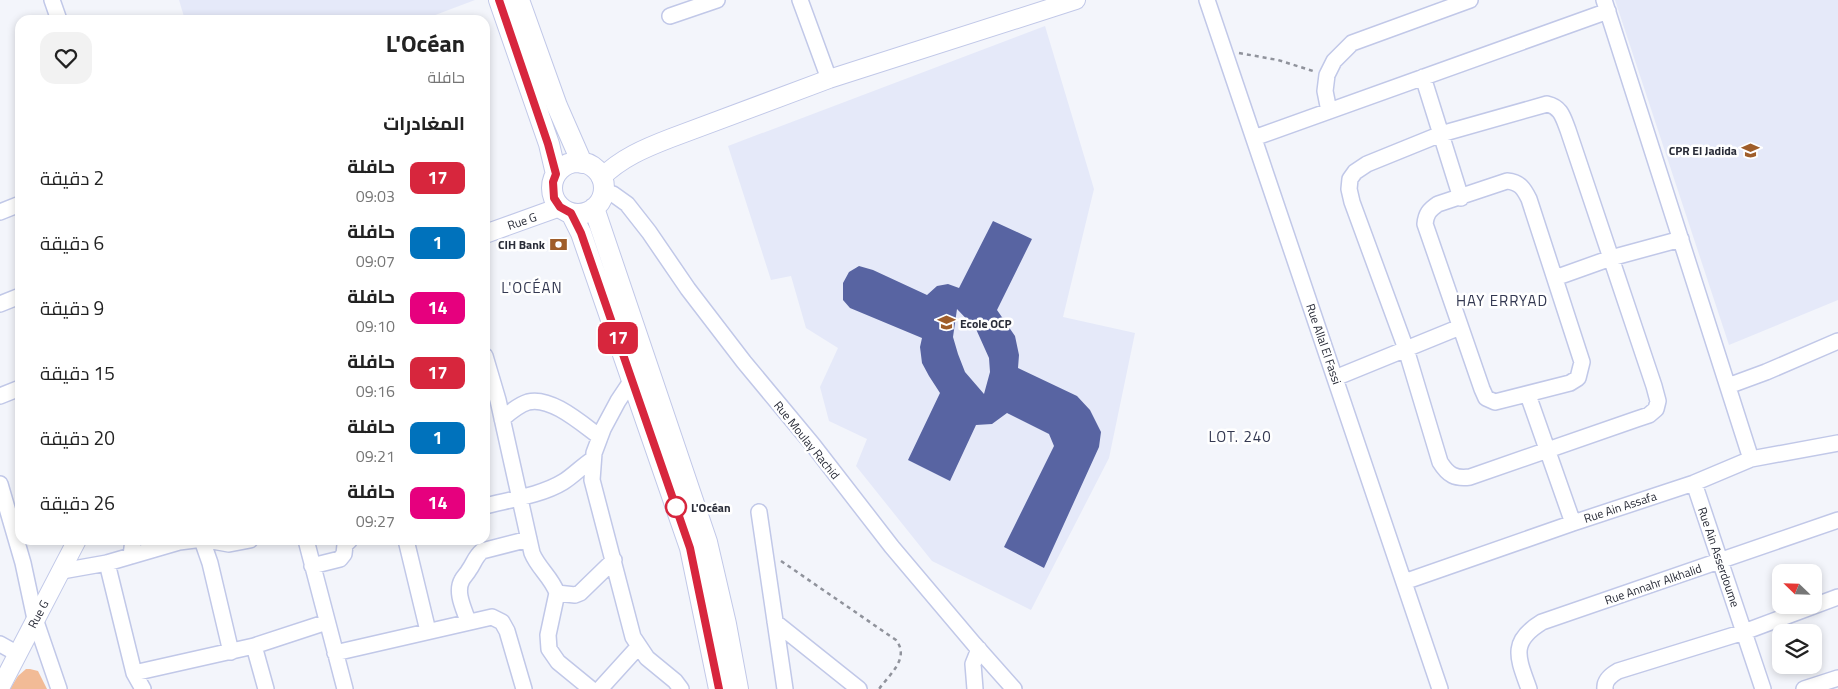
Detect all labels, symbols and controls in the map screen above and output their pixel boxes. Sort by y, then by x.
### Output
text: L'Océan [386,25,465,61]
button: heart [40,32,92,84]
text: حافلة [428,65,465,89]
text: المغادرات [383,108,465,137]
school or university icon: CPR El Jadida [1741,140,1761,160]
place label: CPR El Jadida [1669,141,1737,160]
text: حافلة [347,151,395,180]
text: 2 دقيقة [40,163,104,192]
text: 17 [427,164,448,191]
text: 09:03 [356,184,395,208]
street label: Rue G [505,207,539,235]
text: حافلة [347,216,395,245]
text: 6 دقيقة [40,228,104,257]
text: 1 [432,229,443,256]
bank icon: CIH Bank [549,234,569,254]
place label: CIH Bank [498,235,546,254]
text: 09:07 [356,249,395,273]
district label: L'OCÉAN [501,276,563,299]
text: حافلة [347,281,395,310]
district label: HAY ERRYAD [1456,289,1548,312]
text: 9 دقيقة [40,293,104,322]
text: 14 [427,294,448,321]
street label: Rue Allal El Fassi [1301,301,1347,387]
school or university icon: Ecole OCP [936,313,956,333]
text: 09:10 [356,314,395,338]
place label: Ecole OCP [960,314,1012,333]
line badge: 17 [596,322,640,354]
text: 17 [608,324,628,351]
text: حافلة [347,346,395,375]
text: 15 دقيقة [40,358,115,387]
text: 17 [427,359,448,386]
text: 09:16 [356,379,395,403]
street label: Rue Moulay Rachid [769,397,845,483]
text: حافلة [347,411,395,440]
text: 20 دقيقة [40,423,115,452]
text: 1 [432,424,443,451]
district label: LOT. 240 [1208,425,1272,448]
text: 09:21 [356,444,395,468]
text: حافلة [347,476,395,505]
street label: Rue Ain Assafa [1581,486,1659,528]
text: 26 دقيقة [40,488,115,517]
text: 14 [427,489,448,516]
marker: L'Océan [665,496,687,518]
place label: L'Océan [691,498,731,517]
street label: Rue Ain Asserdoume [1693,504,1745,610]
text: 09:27 [356,509,395,533]
street label: Rue Annahr Alkhalid [1602,558,1704,610]
north arrow [1772,564,1822,614]
map controls [1772,564,1822,674]
street label: Rue G [23,596,53,632]
button: layers [1772,624,1822,674]

